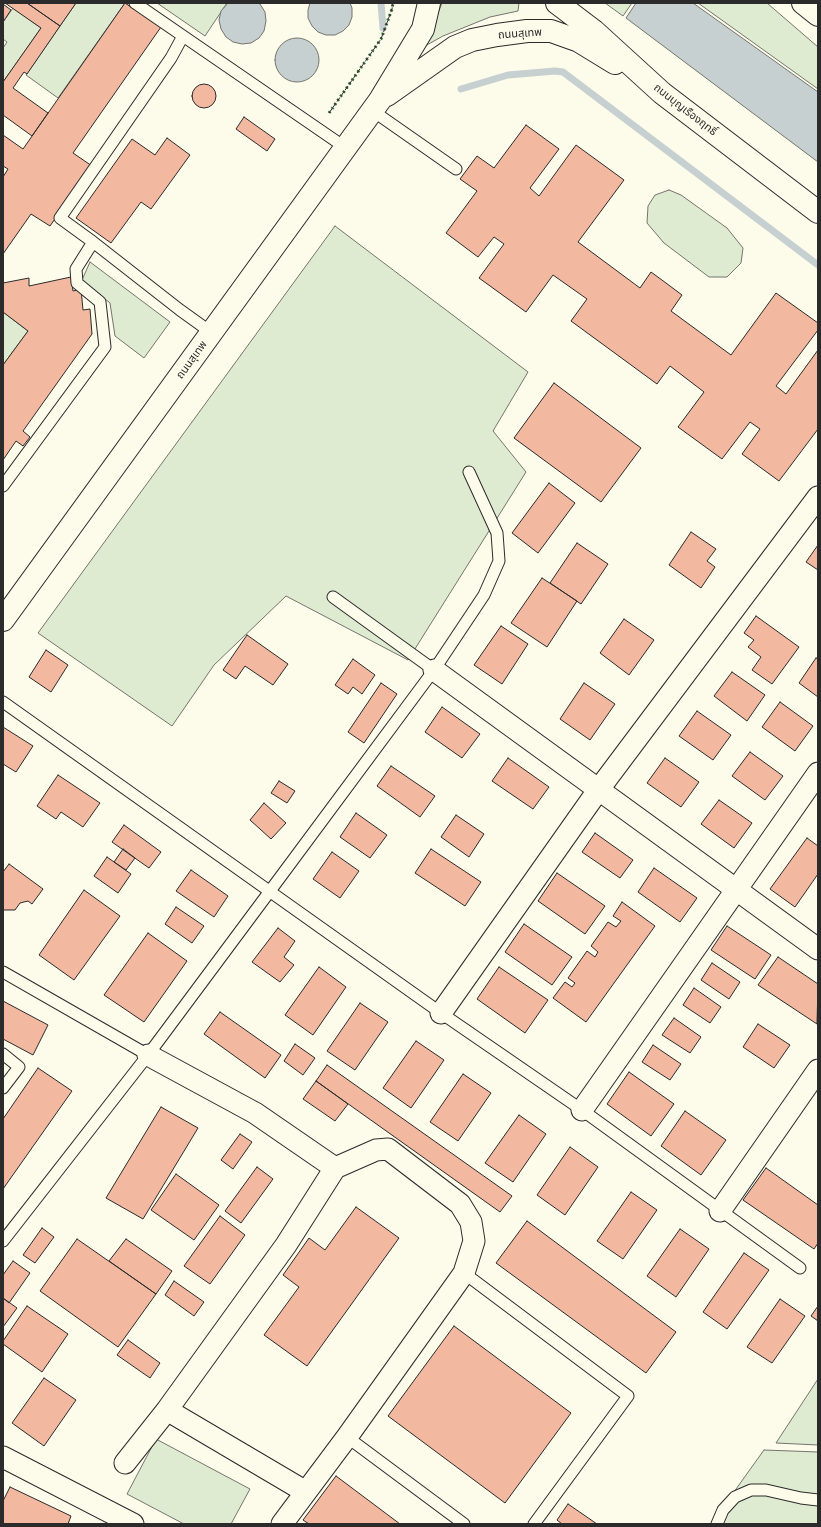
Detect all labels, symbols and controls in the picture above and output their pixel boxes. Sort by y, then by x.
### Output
street label: ถนนสุเทพ [498,26,542,42]
street label: ถนนบุญเรืองฤทธิ์ [651,81,719,139]
street label: ถนนสุเทพ [174,338,210,382]

